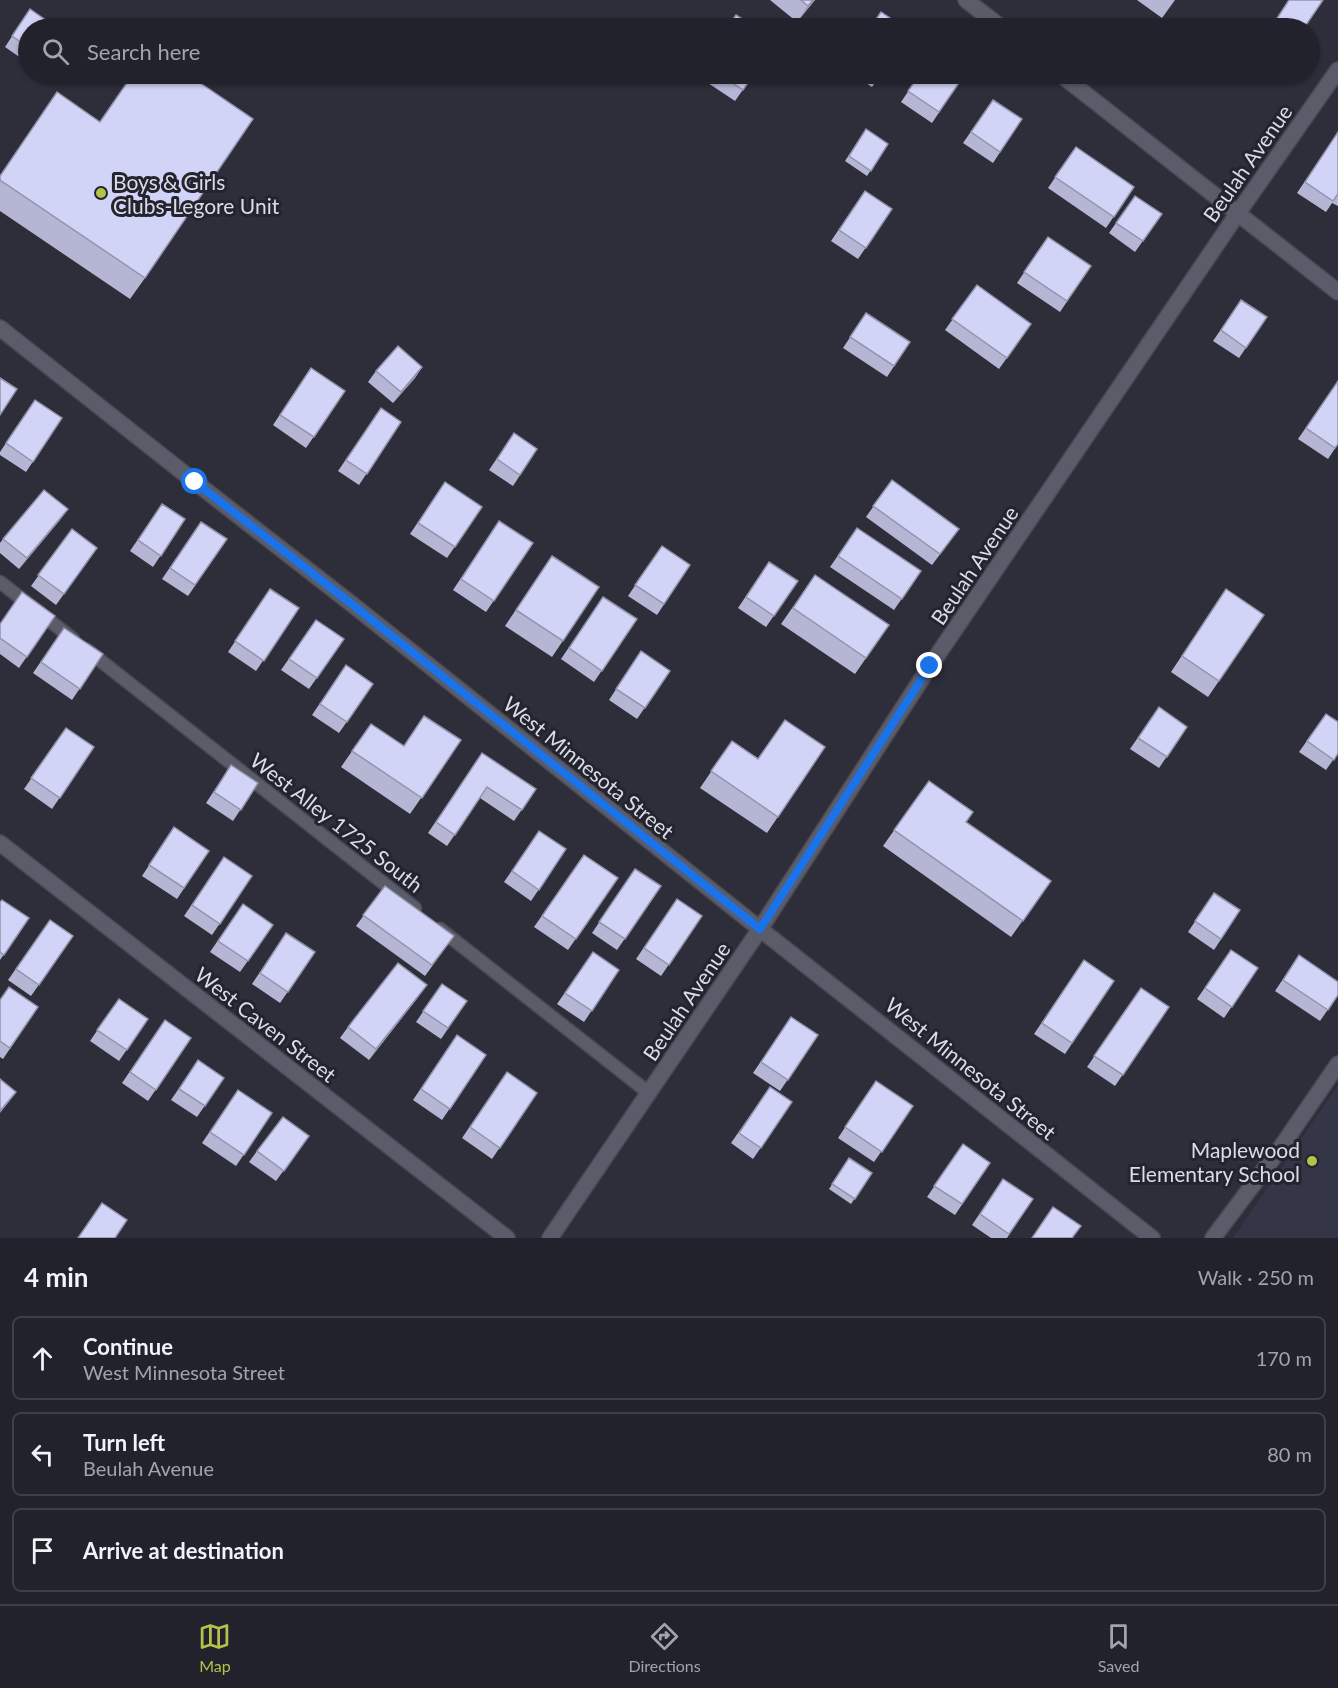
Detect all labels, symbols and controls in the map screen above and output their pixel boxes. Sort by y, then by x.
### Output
search box [18,18,1320,84]
icon: search [39,35,72,68]
text: Search here [87,38,200,65]
street label: Beulah Avenue [1197,100,1297,226]
place label: Boys & Girls Clubs-Legore Unit [113,169,280,218]
marker: Boys & Girls Clubs-Legore Unit [94,186,108,200]
route start [181,468,207,494]
street label: Beulah Avenue [925,501,1023,629]
route end [916,652,942,678]
street label: West Minnesota Street [499,691,680,844]
street label: West Alley 1725 South [246,747,428,897]
street label: Beulah Avenue [637,937,735,1065]
street label: West Caven Street [191,961,342,1087]
street label: West Minnesota Street [881,992,1062,1145]
place label: Maplewood Elementary School [1129,1137,1300,1186]
marker: Maplewood Elementary School [1305,1154,1319,1168]
text: 4 min [24,1261,88,1293]
text: Walk · 250 m [1198,1265,1314,1289]
text: Continue [83,1333,173,1360]
icon: ahead [26,1342,59,1375]
text: 170 m [1256,1346,1312,1370]
text: West Minnesota Street [83,1360,285,1384]
text: Turn left [83,1429,165,1456]
icon: left [26,1438,59,1471]
text: 80 m [1267,1442,1312,1466]
text: Beulah Avenue [83,1456,214,1480]
icon: arrive [26,1534,59,1567]
text: Arrive at destination [83,1537,284,1564]
tab: Map [198,1620,231,1675]
tab: Directions [628,1620,701,1675]
tab: Saved [1098,1620,1139,1675]

